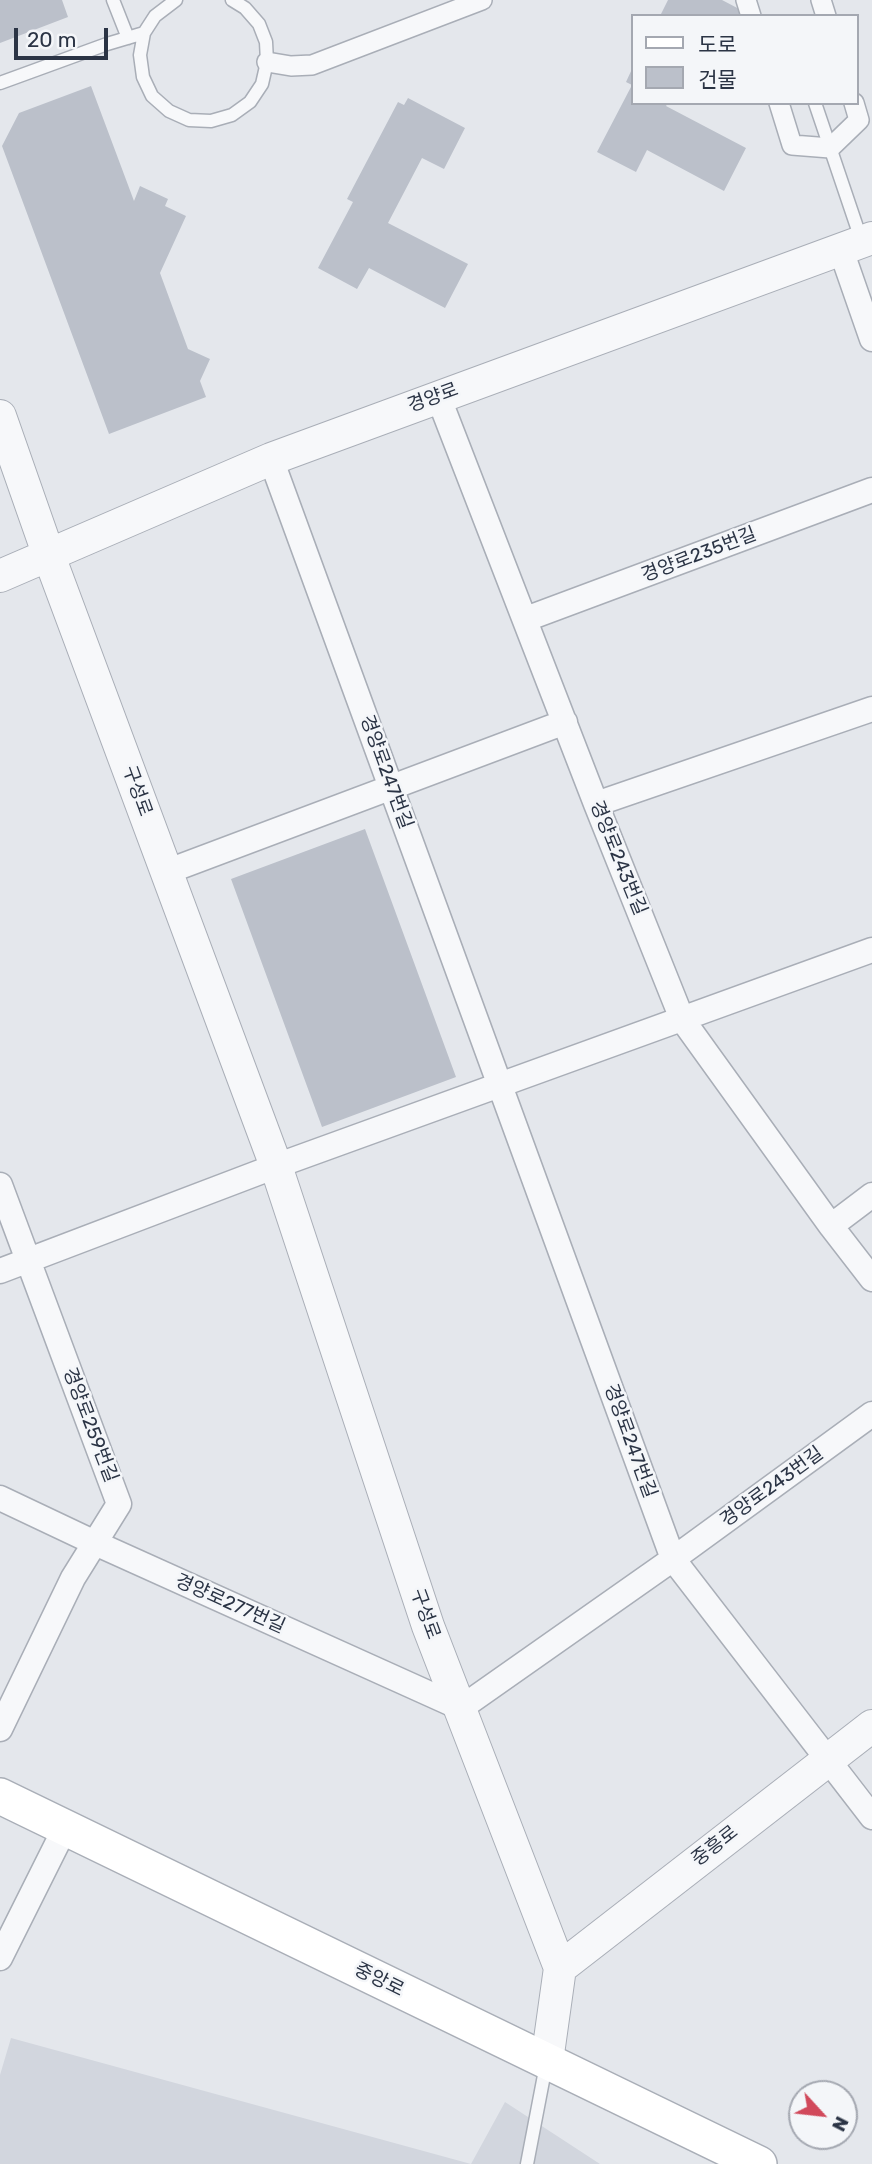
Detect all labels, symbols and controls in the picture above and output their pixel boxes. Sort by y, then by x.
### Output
scale bar [18,14,112,58]
legend [630,14,858,105]
text: 20 m [27,27,76,52]
text: 도로 [698,32,737,57]
text: 건물 [698,67,737,92]
street label: 경양로 [404,378,462,418]
street label: 경양로235번길 [638,523,760,587]
street label: 경양로247번길 [355,712,417,832]
street label: 구성로 [117,762,157,820]
street label: 경양로243번길 [585,797,651,919]
street label: 경양로259번길 [58,1364,122,1486]
street label: 경양로247번길 [599,1381,661,1501]
street label: 경양로243번길 [716,1442,828,1532]
street label: 경양로277번길 [171,1570,289,1638]
street label: 구성로 [405,1585,445,1643]
street label: 중흥로 [687,1821,743,1871]
street label: 중앙로 [350,1958,408,2002]
north arrow [788,2080,858,2150]
text: N [827,2113,854,2135]

